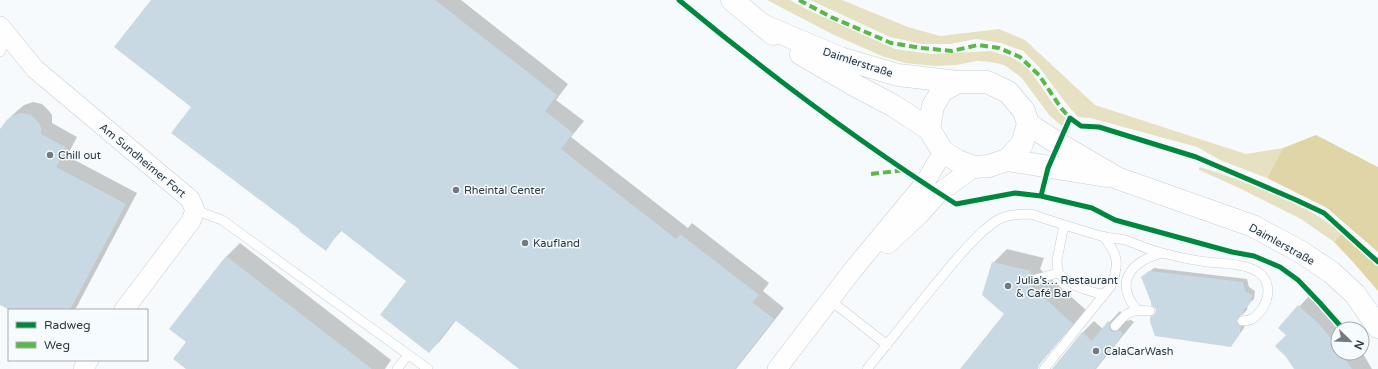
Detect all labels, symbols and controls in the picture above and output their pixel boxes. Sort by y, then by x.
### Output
street label: Daimlerstraße [821,45,895,80]
street label: Am Sundheimer Fort [97,121,188,200]
place label: Chill out [58,149,101,162]
marker: Chill out [45,150,55,160]
place label: Rheintal Center [464,184,546,197]
marker: Rheintal Center [451,185,461,195]
street label: Daimlerstraße [1247,221,1317,268]
place label: Kaufland [533,237,580,250]
marker: Kaufland [520,238,530,248]
place label: Julia’s… Restaurant & Café Bar [1016,274,1118,300]
marker: Julia’s… Restaurant & Café Bar [1003,281,1013,291]
legend [8,309,148,361]
text: Radweg [44,318,91,332]
north arrow [1330,321,1370,361]
text: Weg [44,338,70,352]
text: N [1351,338,1366,351]
place label: CalaCarWash [1104,345,1174,358]
marker: CalaCarWash [1091,346,1101,356]

